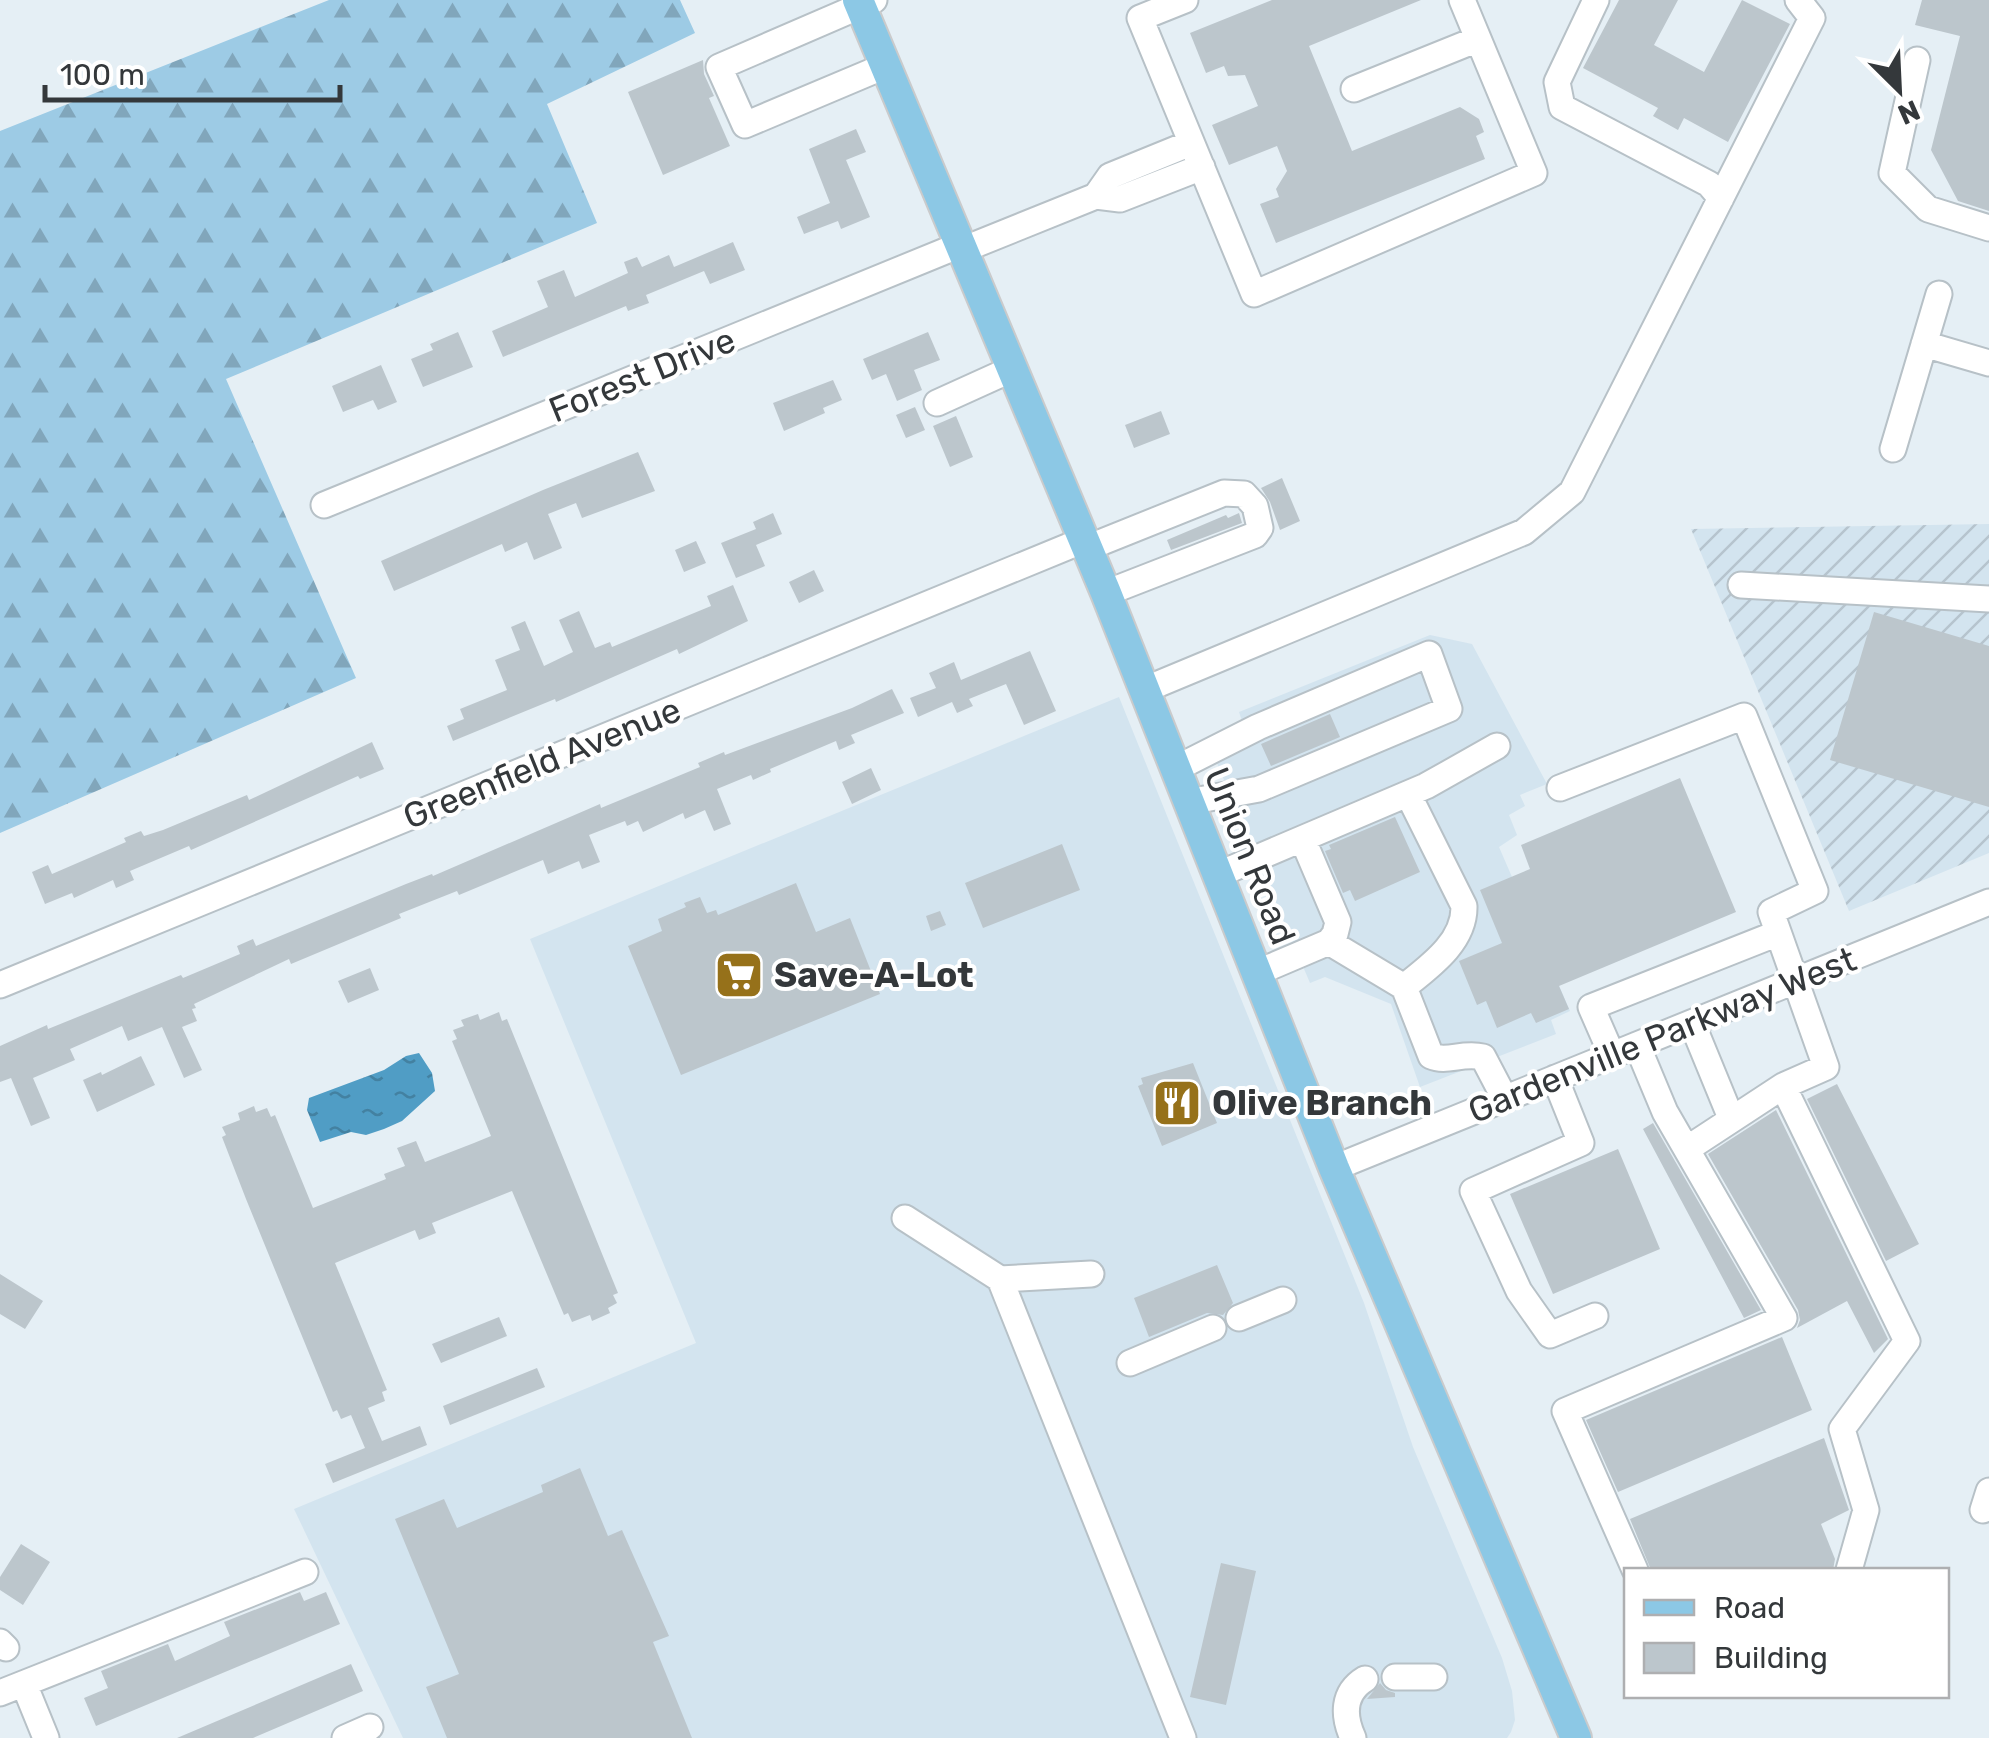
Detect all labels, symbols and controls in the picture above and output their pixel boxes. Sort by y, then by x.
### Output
scale bar [45,40,340,102]
north arrow [1849,40,1949,140]
text: 100 m [60,57,145,93]
text: N [1893,93,1925,132]
street label: Forest Drive [543,319,741,431]
street label: Greenfield Avenue [397,688,687,838]
street label: Union Road [1195,761,1305,951]
street label: Gardenville Parkway West [1462,938,1862,1132]
supermarket icon: Save-A-Lot [713,949,765,1001]
place label: Save-A-Lot [774,954,974,996]
restaurant icon: Olive Branch [1151,1077,1203,1129]
place label: Olive Branch [1212,1082,1432,1124]
legend [1624,1568,1949,1698]
text: Road [1714,1590,1785,1626]
text: Building [1714,1640,1828,1676]

